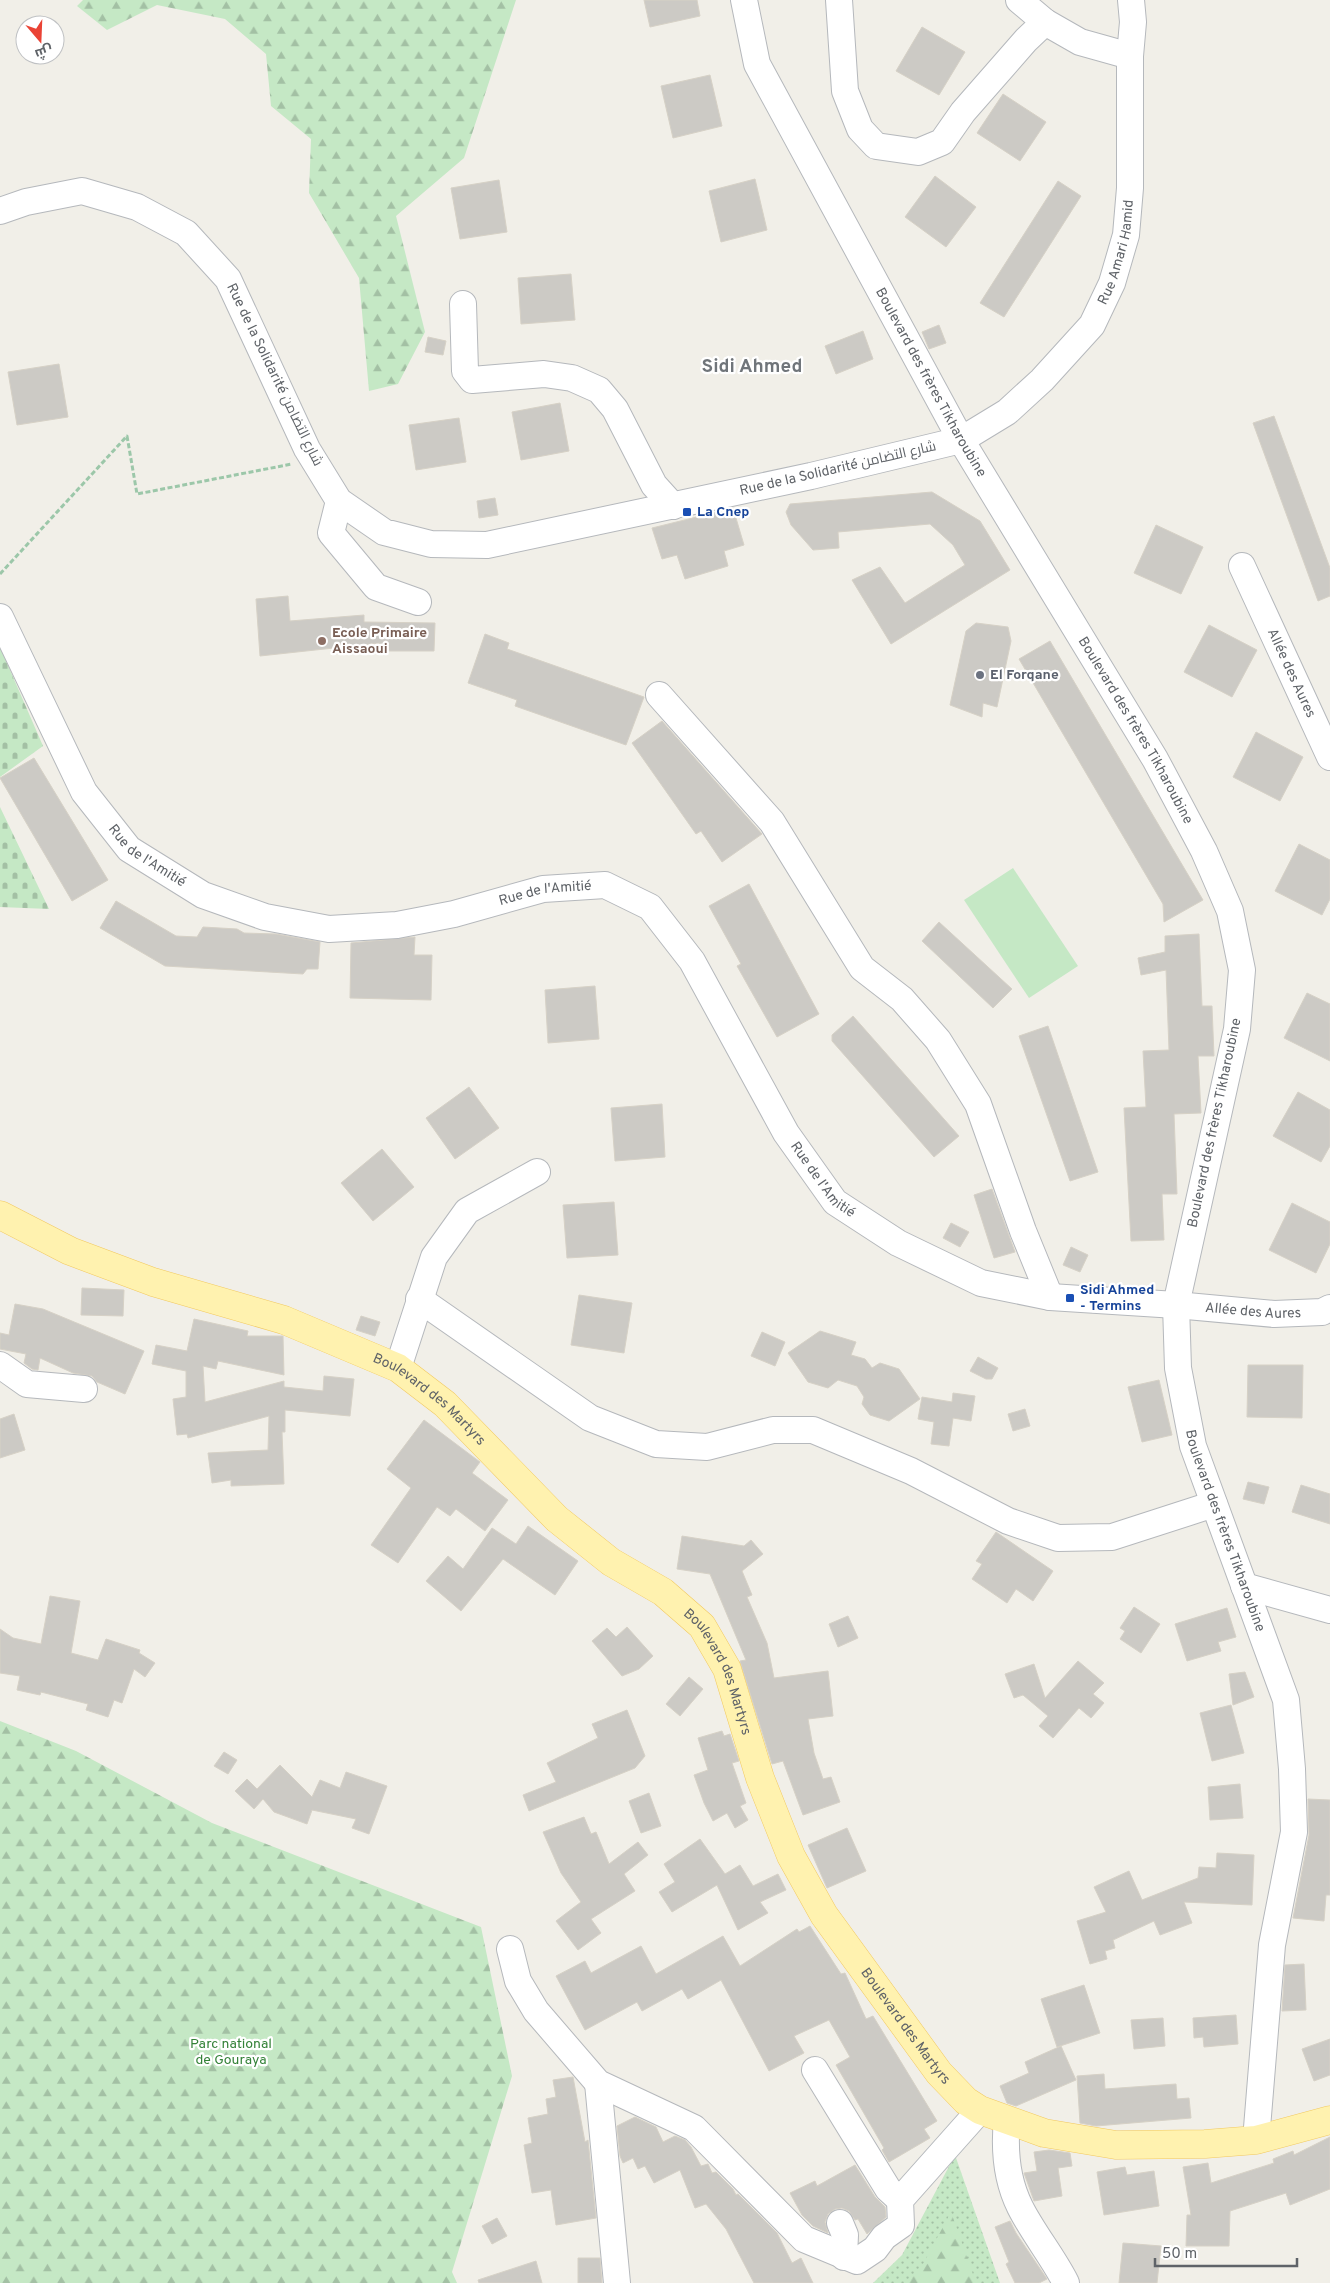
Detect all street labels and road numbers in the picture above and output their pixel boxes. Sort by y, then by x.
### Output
street label: Rue Amari Hamid [1094,199,1137,308]
street label: Rue de la Solidarité شارع التضامن [222,281,326,469]
street label: Boulevard des frères Tikharoubine [871,285,990,480]
street label: Rue de la Solidarité شارع التضامن [738,438,938,500]
street label: Allée des Aures [1263,626,1319,720]
street label: Boulevard des frères Tikharoubine [1074,634,1197,827]
street label: Rue de l'Amitié [104,821,189,891]
street label: Rue de l'Amitié [497,877,592,909]
street label: Boulevard des frères Tikharoubine [1184,1017,1246,1229]
street label: Rue de l'Amitié [787,1139,858,1221]
street label: Allée des Aures [1204,1299,1301,1322]
street label: Boulevard des Martyrs [370,1350,489,1449]
street label: Boulevard des frères Tikharoubine [1182,1428,1269,1634]
street label: Boulevard des Martyrs [680,1605,755,1737]
street label: Boulevard des Martyrs [857,1965,954,2088]

